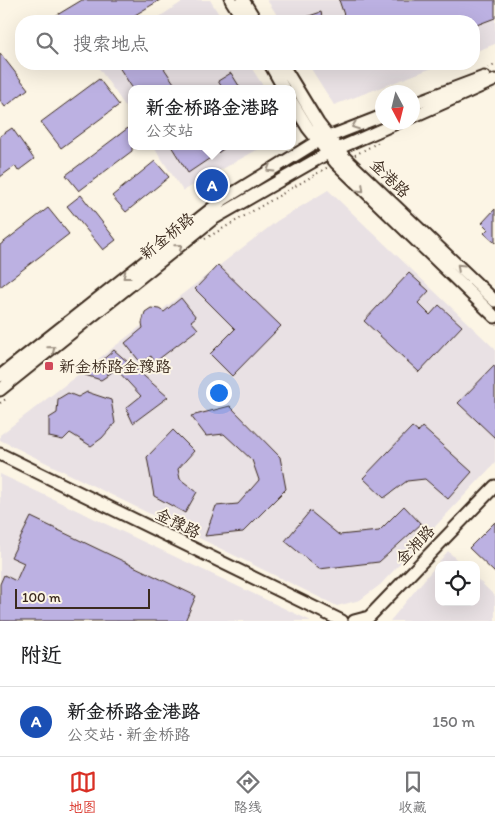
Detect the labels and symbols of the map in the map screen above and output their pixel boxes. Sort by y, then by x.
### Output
north arrow [375,85,420,130]
one-way arrow [351,120,360,130]
street label: 金港路 [366,154,414,202]
one-way arrow [267,163,276,173]
pin: A [196,166,228,204]
one-way arrow [356,183,365,192]
street label: 新金桥路 [136,208,198,264]
one-way arrow [173,245,182,253]
one-way arrow [456,264,465,273]
one-way arrow [123,271,132,279]
one-way arrow [47,346,56,355]
place label: 新金桥路金豫路 [59,357,171,376]
marker: 新金桥路金豫路 [43,360,55,372]
your location [206,380,232,406]
street label: 金豫路 [152,504,204,542]
street label: 金湘路 [391,521,439,569]
scale bar [15,586,150,609]

